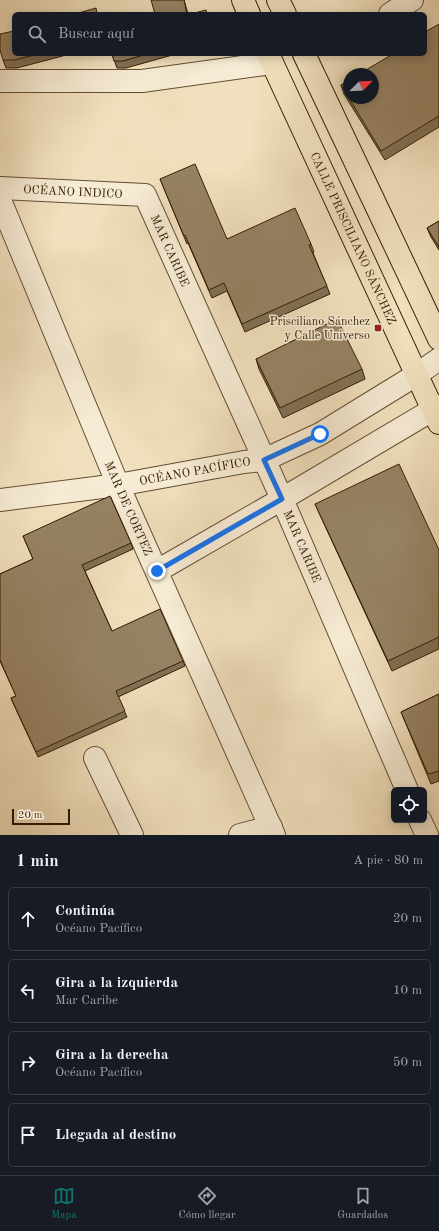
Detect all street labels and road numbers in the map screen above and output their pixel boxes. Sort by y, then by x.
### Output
street label: CALLE PRISCILIANO SÁNCHEZ [307,151,398,327]
street label: OCÉANO INDICO [23,182,123,201]
street label: MAR CARIBE [148,213,191,289]
street label: OCÉANO PACÍFICO [138,456,251,488]
street label: MAR DE CORTEZ [102,460,154,558]
street label: MAR CARIBE [281,509,322,585]

